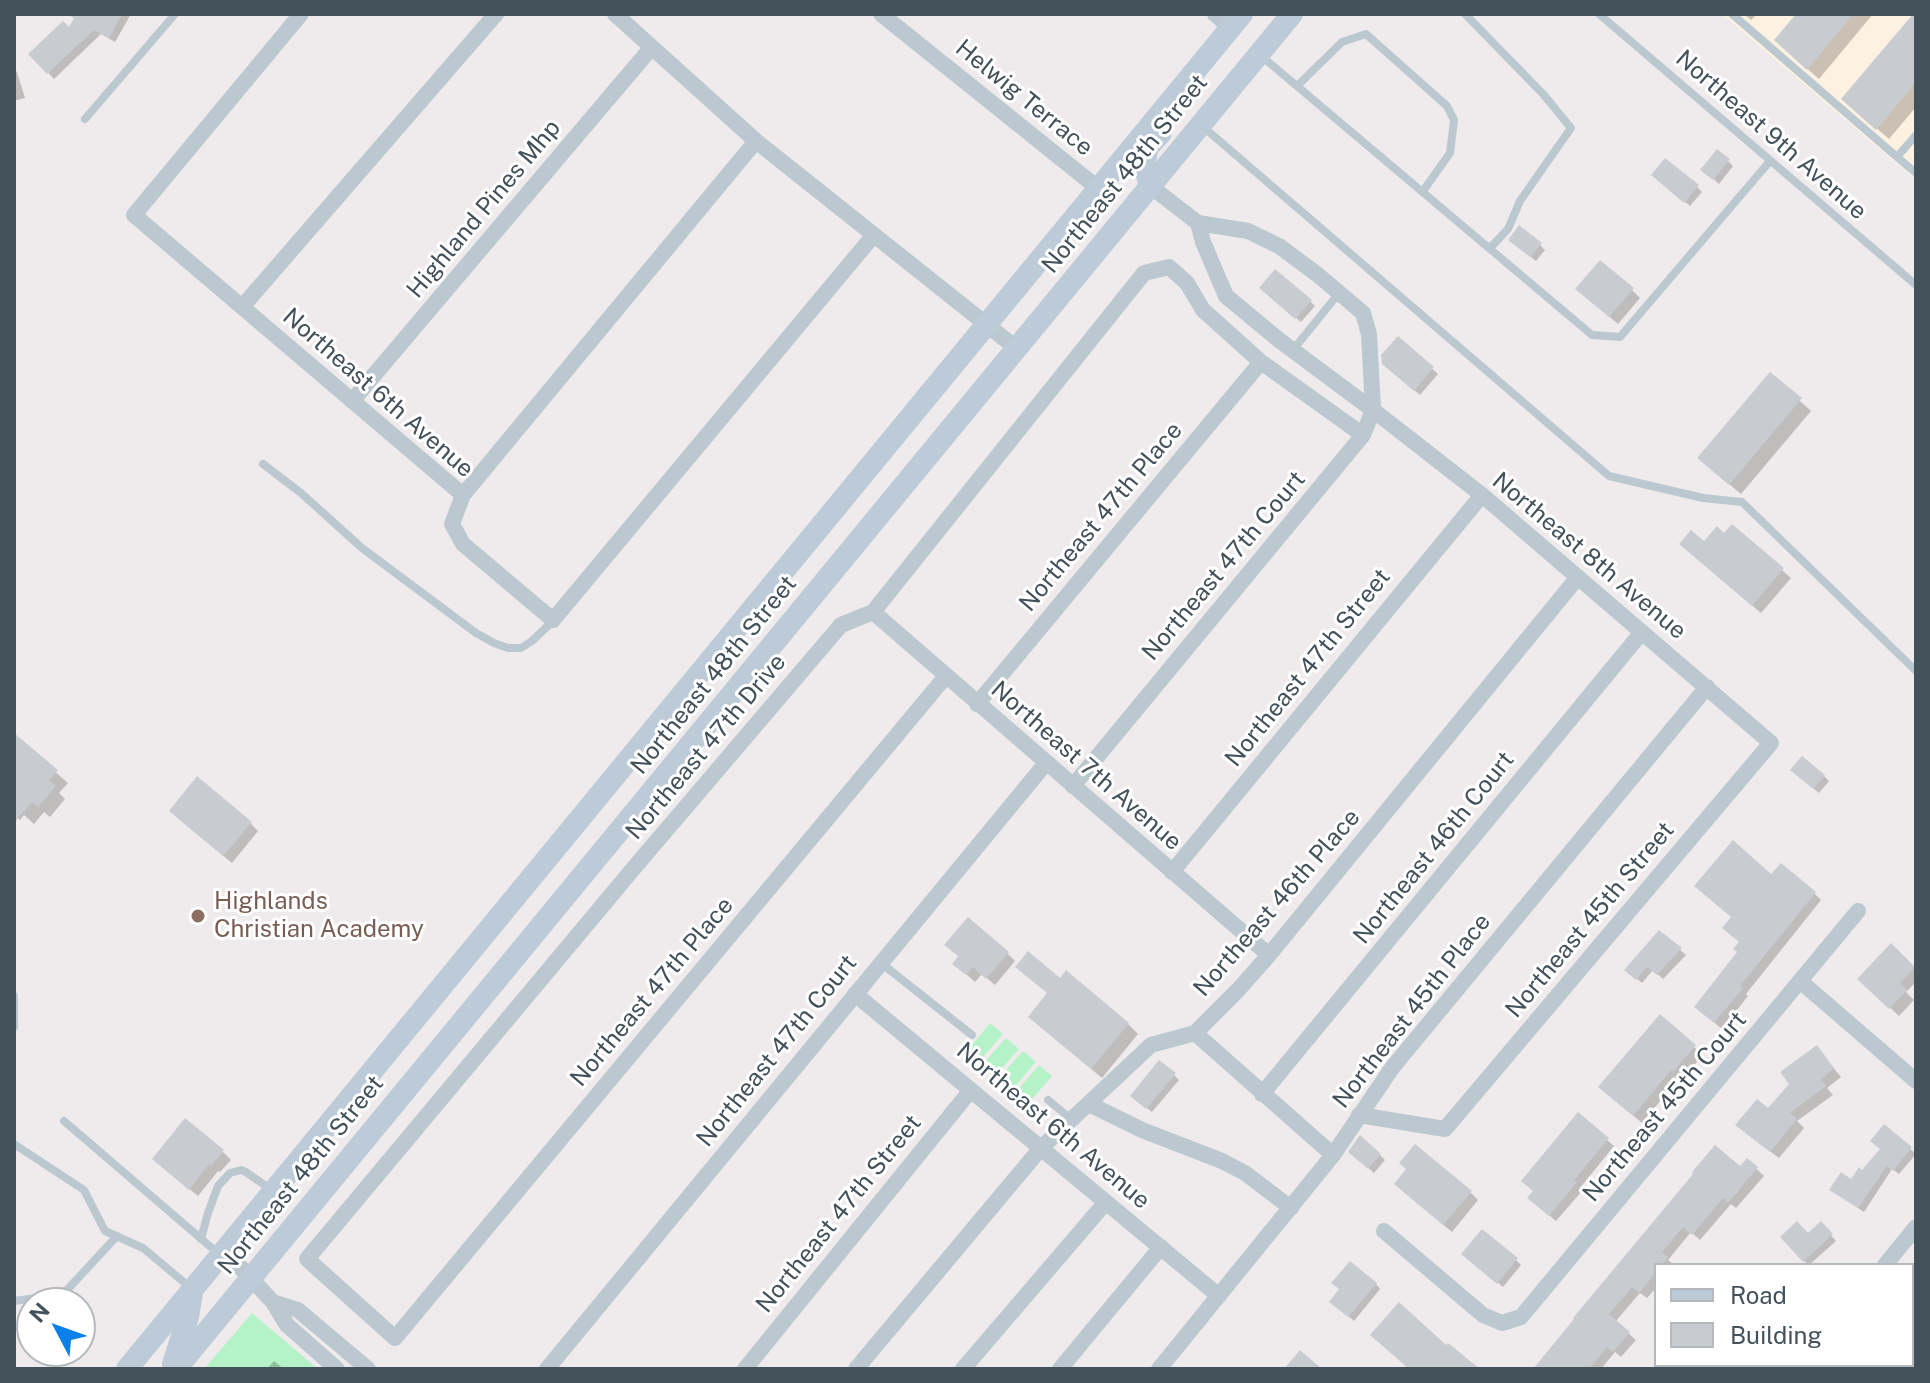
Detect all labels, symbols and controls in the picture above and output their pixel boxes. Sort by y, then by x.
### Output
street label: Helwig Terrace [950,34,1098,162]
street label: Northeast 9th Avenue [1670,44,1872,226]
street label: Northeast 48th Street [1036,69,1214,279]
street label: Highland Pines Mhp [401,114,567,304]
street label: Northeast 6th Avenue [277,302,479,484]
street label: Northeast 47th Place [1013,417,1189,617]
street label: Northeast 47th Court [1136,465,1312,667]
street label: Northeast 8th Avenue [1486,466,1692,646]
street label: Northeast 47th Street [1219,563,1397,773]
street label: Northeast 48th Street [625,570,803,780]
street label: Northeast 47th Drive [620,648,792,846]
street label: Northeast 7th Avenue [985,675,1187,857]
street label: Northeast 46th Court [1348,746,1520,950]
street label: Northeast 46th Place [1188,804,1366,1002]
street label: Northeast 45th Street [1500,816,1680,1024]
place label: Highlands Christian Academy [214,888,424,944]
street label: Northeast 47th Place [564,892,740,1092]
marker: Highlands Christian Academy [189,907,207,925]
street label: Northeast 45th Place [1327,908,1497,1114]
street label: Northeast 47th Court [691,949,863,1153]
street label: Northeast 45th Court [1577,1006,1753,1208]
street label: Northeast 6th Avenue [950,1037,1156,1215]
street label: Northeast 48th Street [212,1070,390,1280]
street label: Northeast 47th Street [750,1109,928,1319]
legend [1654,1263,1914,1367]
text: Road [1730,1281,1787,1309]
north arrow [16,1287,96,1367]
text: N [24,1298,55,1328]
text: Building [1730,1321,1822,1349]

